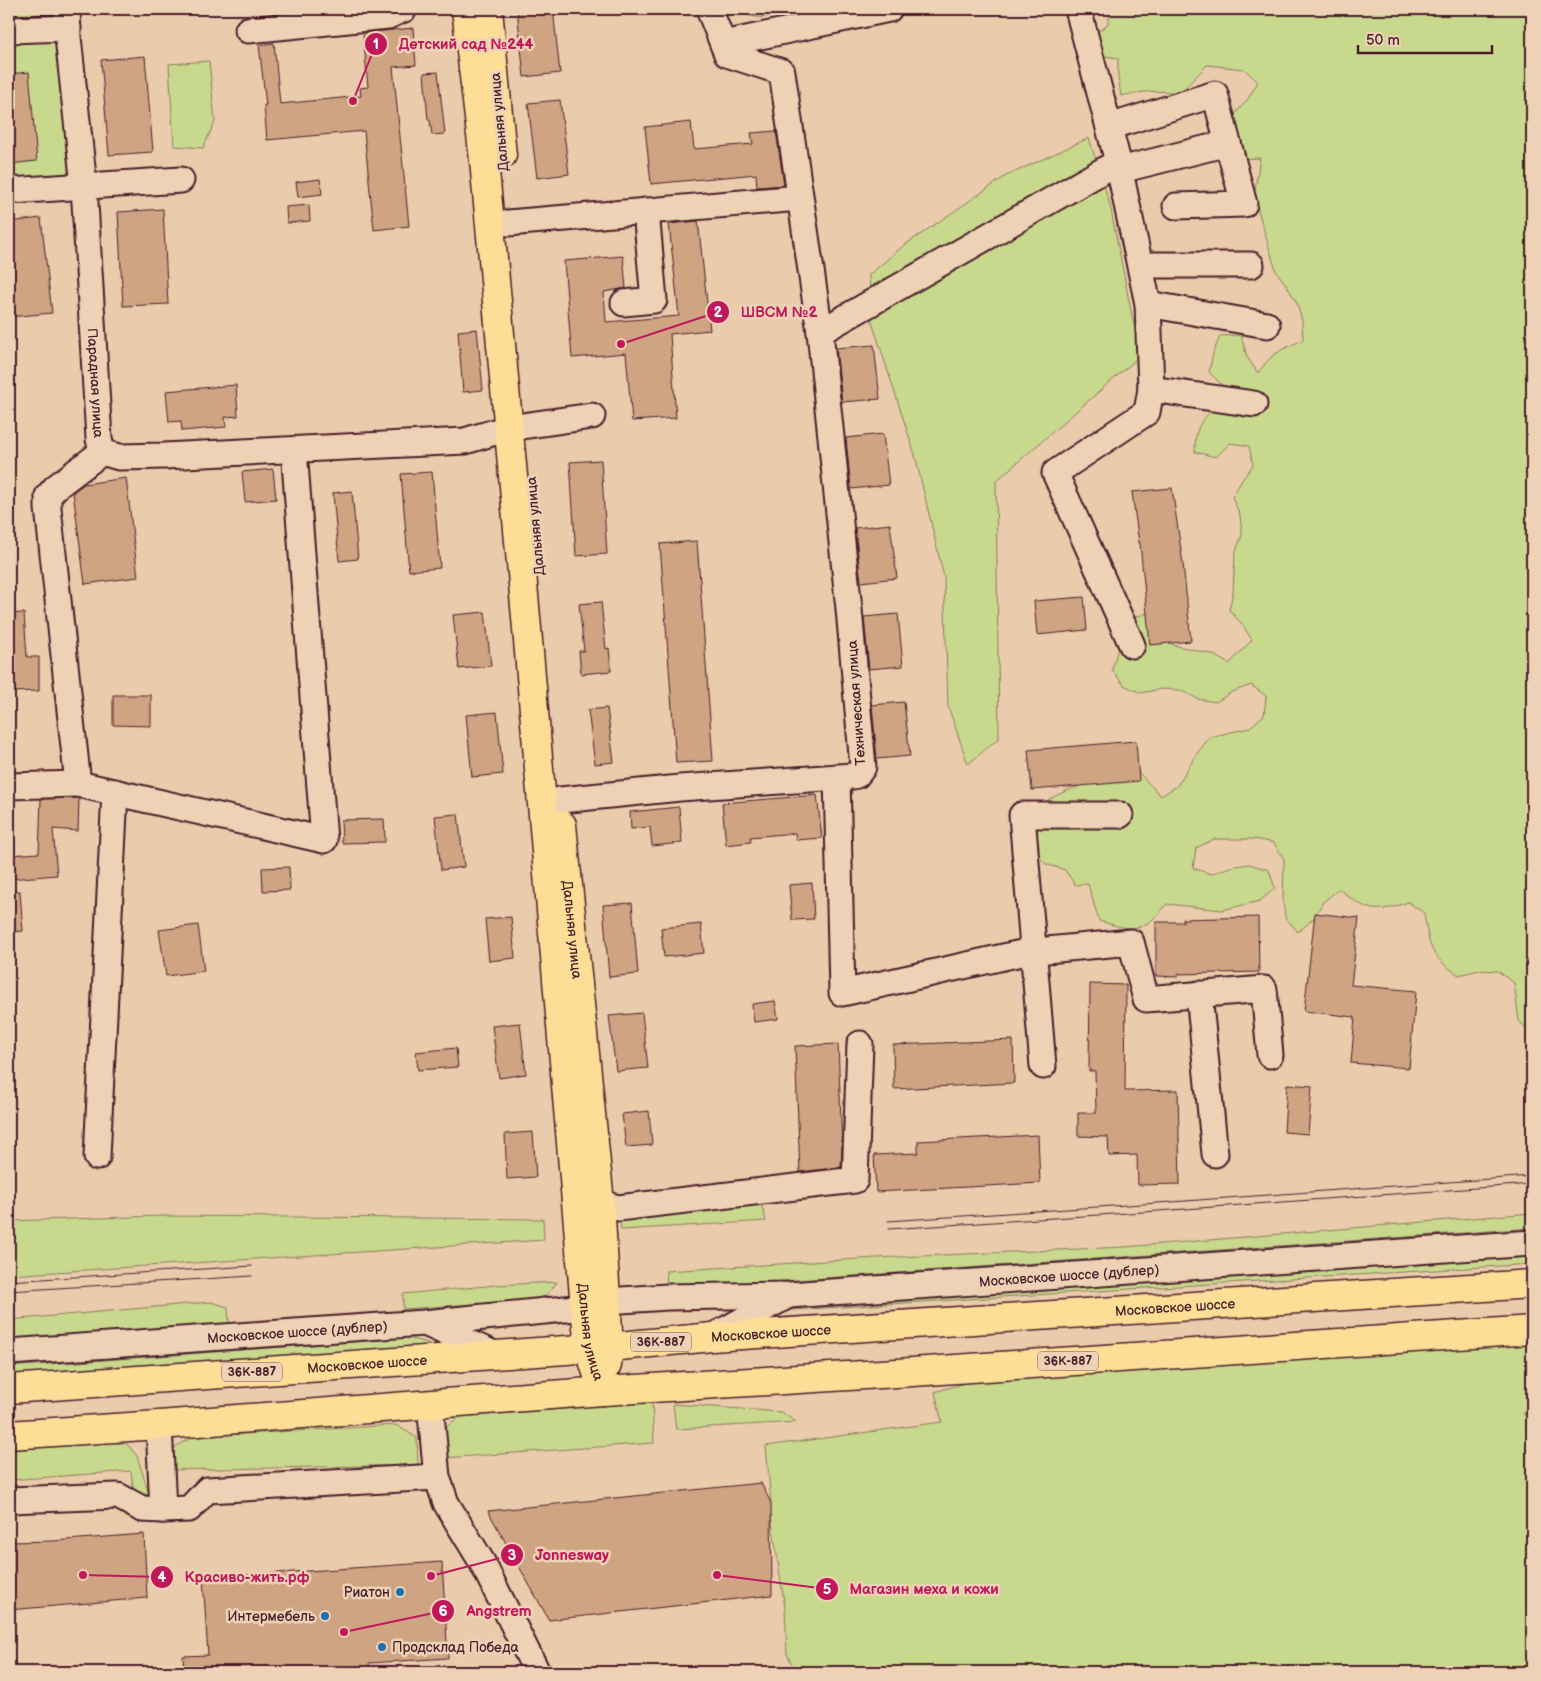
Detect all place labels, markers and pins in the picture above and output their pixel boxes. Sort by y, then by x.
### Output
callout: Детский сад №244 [364,29,543,59]
callout: ШВСМ №2 [706,297,828,327]
callout: Jonnesway [500,1540,619,1570]
callout: Красиво-жить.рф [150,1562,320,1592]
callout: Магазин меха и кожи [814,1574,1008,1604]
place label: Риатон [344,1584,390,1601]
marker: Риатон [394,1586,406,1598]
callout: Angstrem [431,1596,541,1626]
place label: Интермебель [227,1608,315,1625]
marker: Интермебель [319,1610,331,1622]
place label: Продсклад Победа [392,1639,519,1656]
marker: Продсклад Победа [376,1641,388,1653]

